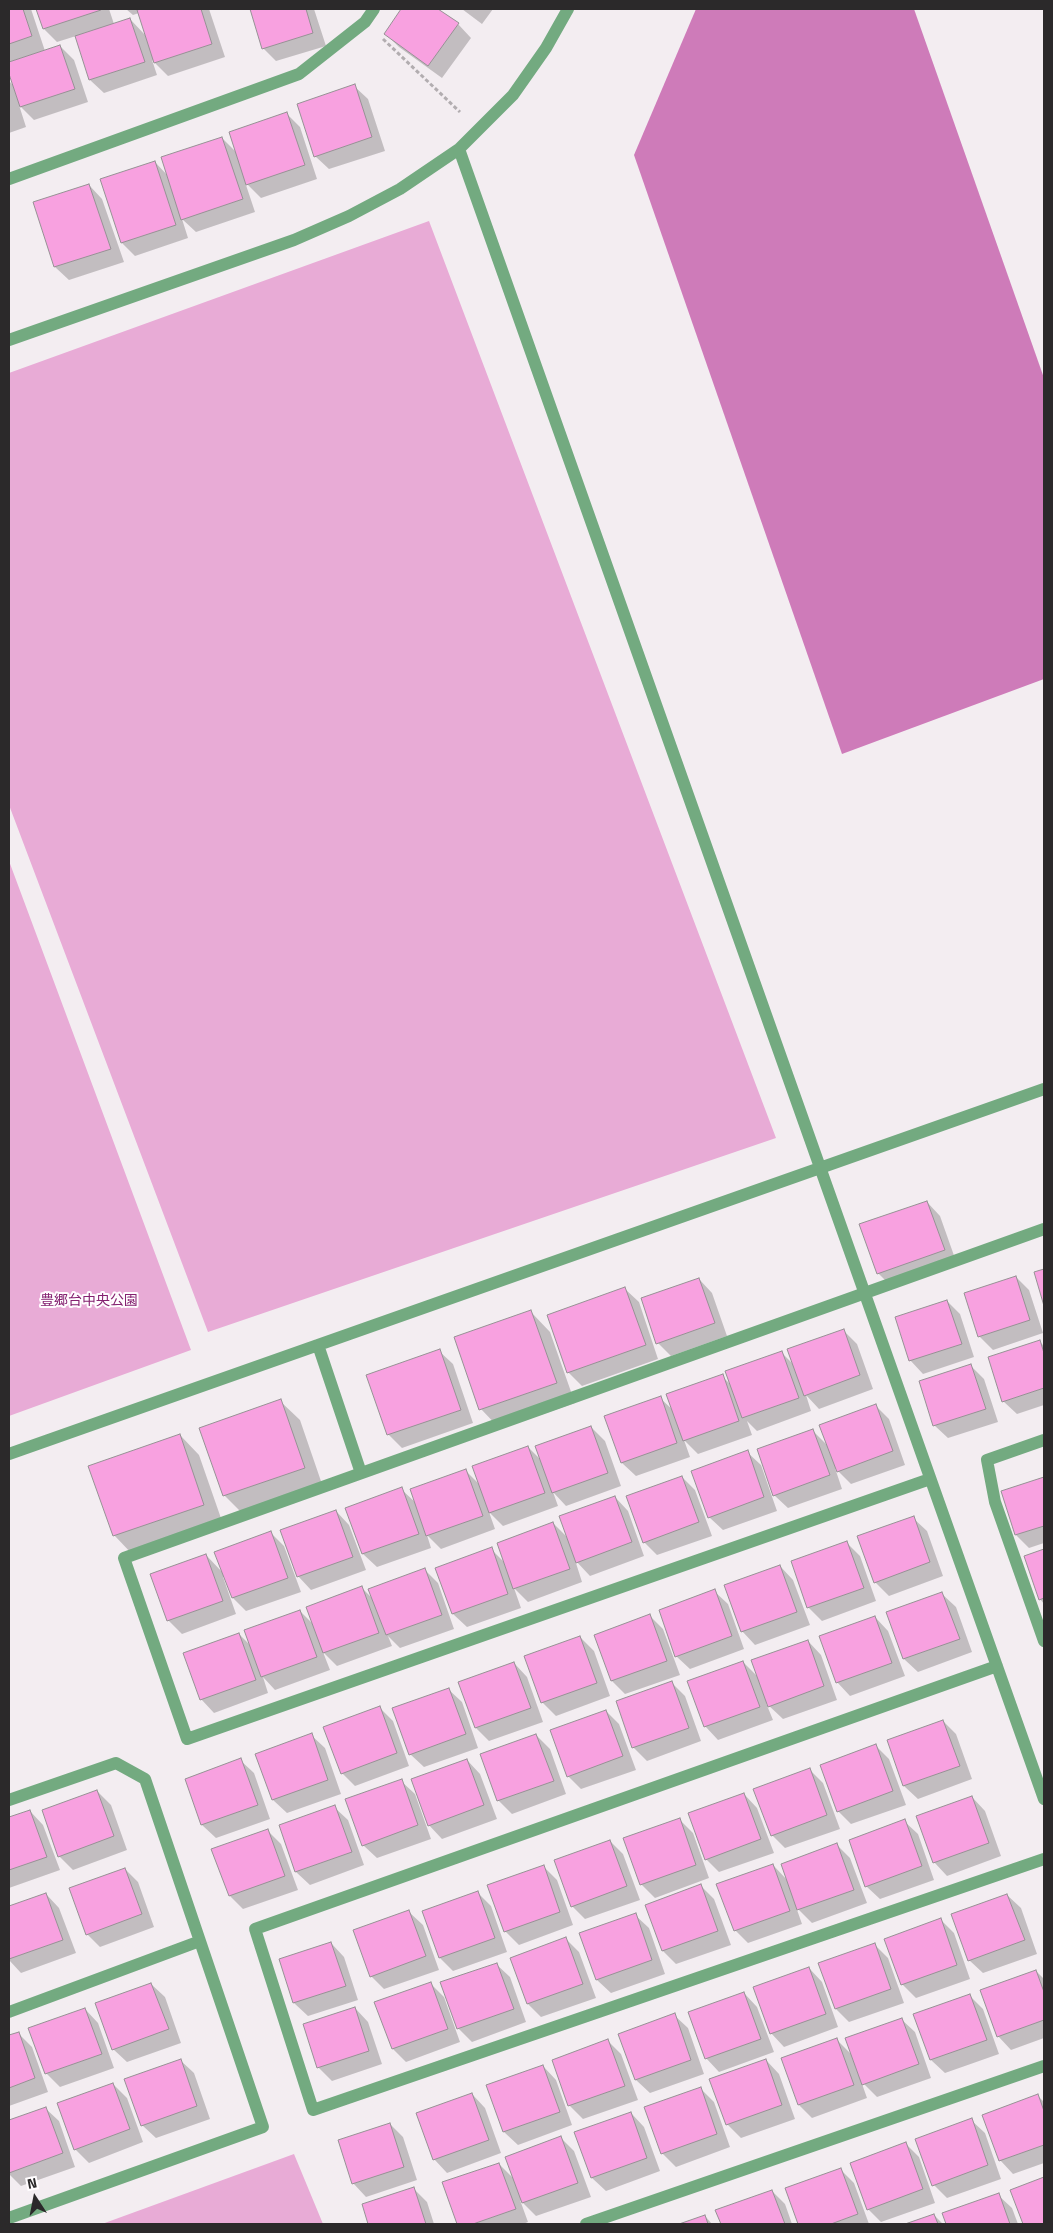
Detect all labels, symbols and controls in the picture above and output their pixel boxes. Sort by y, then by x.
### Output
park label: 豊郷台中央公園 [40,1294,138,1310]
text: N [25,2172,39,2194]
north arrow [10,2173,60,2223]

